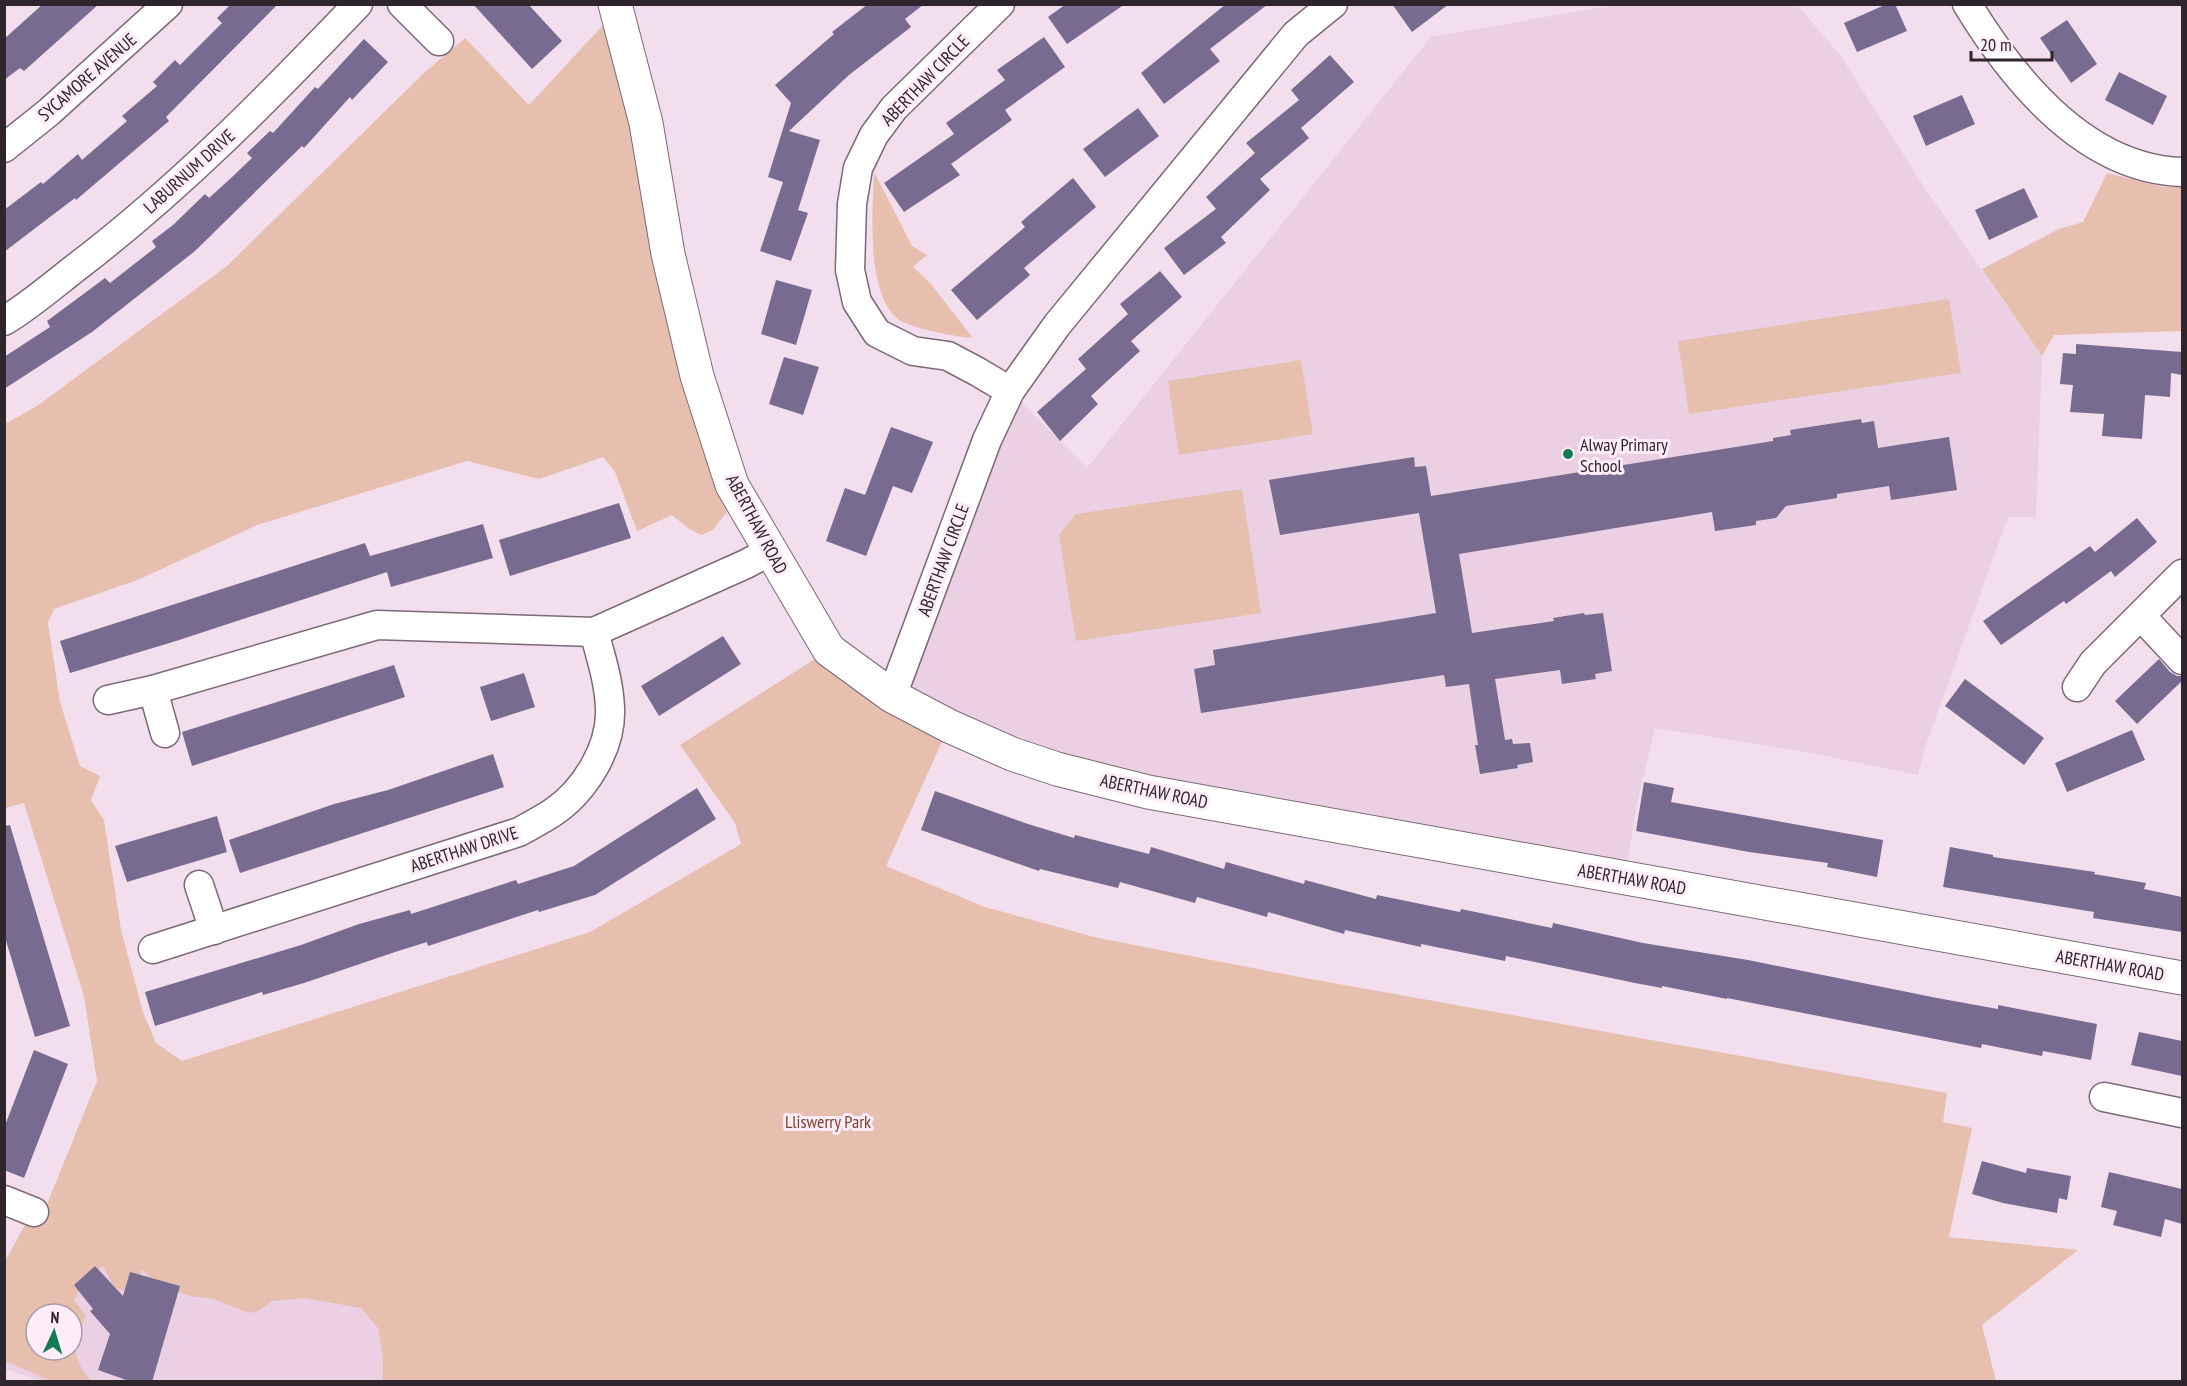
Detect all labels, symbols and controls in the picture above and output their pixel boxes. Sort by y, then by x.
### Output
scale bar [1971,24,2052,62]
street label: SYCAMORE AVENUE [33,28,141,126]
street label: ABERTHAW CIRCLE [876,30,974,130]
text: 20 m [1980,33,2012,56]
street label: LABURNUM DRIVE [138,124,240,218]
place label: Alway Primary School [1580,433,1668,477]
marker: Alway Primary School [1561,447,1575,461]
street label: ABERTHAW ROAD [721,470,793,578]
street label: ABERTHAW CIRCLE [912,501,974,619]
street label: ABERTHAW ROAD [1098,768,1210,814]
street label: ABERTHAW DRIVE [407,821,521,877]
street label: ABERTHAW ROAD [1576,858,1688,900]
street label: ABERTHAW ROAD [2054,944,2166,986]
park label: Lliswerry Park [785,1110,871,1133]
north arrow [24,1302,84,1362]
text: N [50,1307,60,1327]

